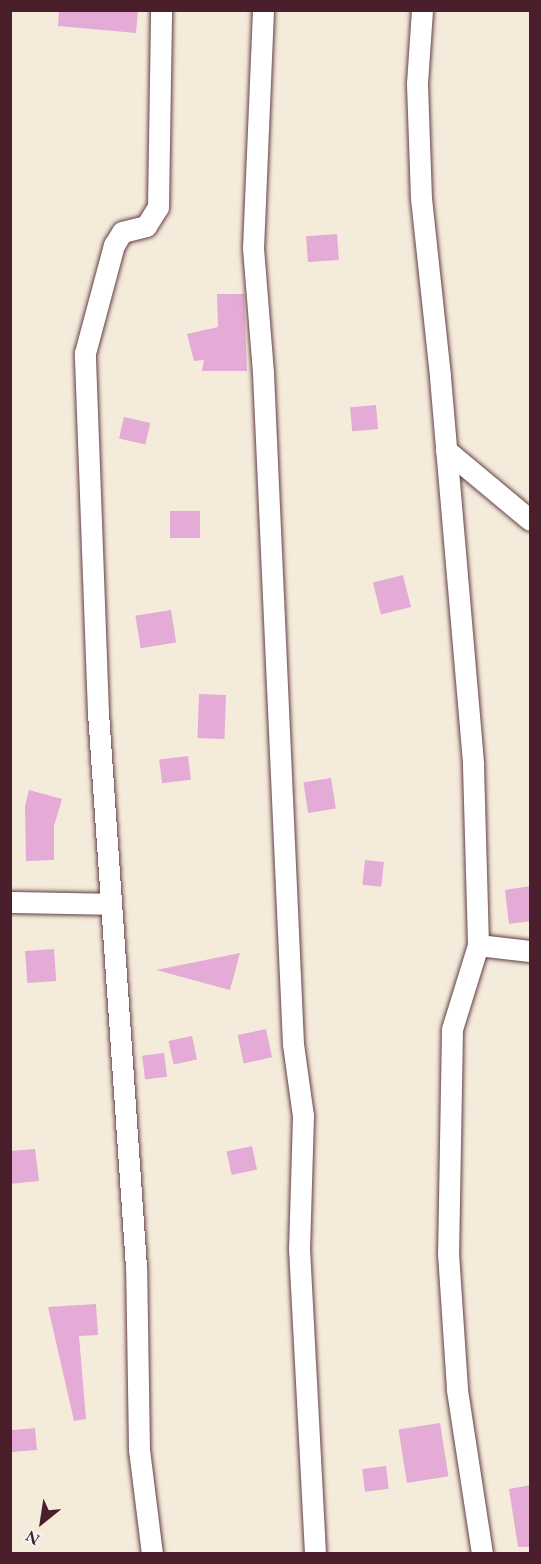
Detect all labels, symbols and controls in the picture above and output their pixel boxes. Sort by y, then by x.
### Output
north arrow [12,1492,72,1552]
text: N [22,1526,44,1550]

